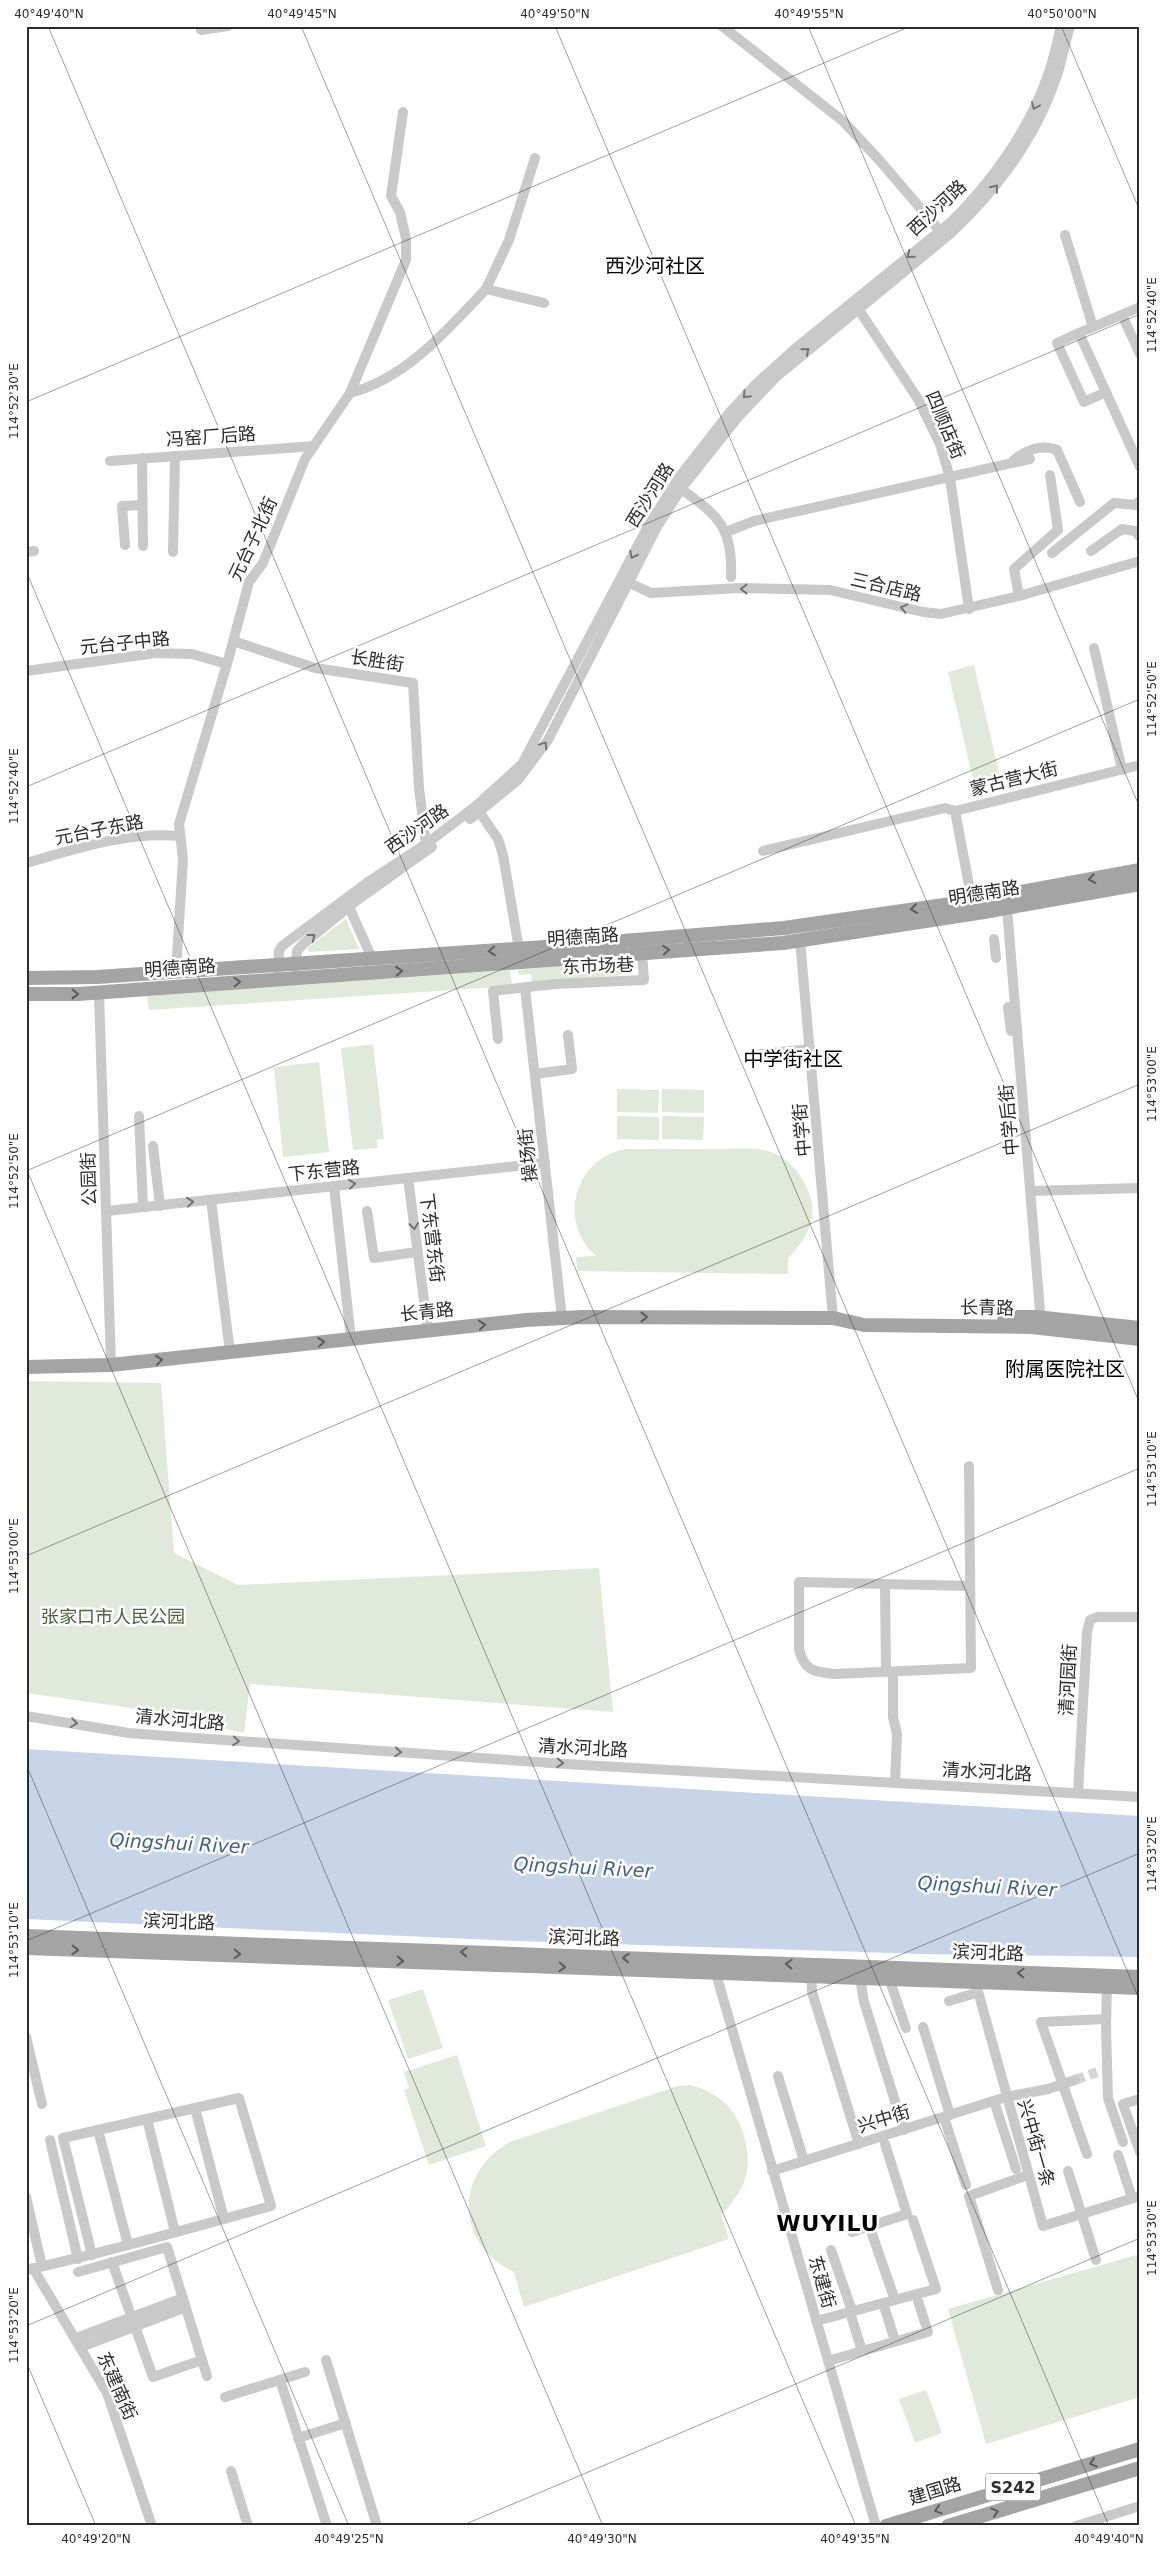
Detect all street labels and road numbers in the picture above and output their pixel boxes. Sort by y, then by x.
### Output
street label: 西沙河路 [903,175,970,240]
street label: 四顺店街 [922,388,969,462]
street label: 冯窑厂后路 [165,423,257,450]
street label: 西沙河路 [622,459,678,531]
street label: 元台子北街 [224,494,281,584]
street label: 三合店路 [849,568,924,605]
street label: 元台子中路 [79,627,171,658]
street label: 长胜街 [349,646,405,675]
street label: 蒙古营大街 [968,757,1060,800]
street label: 西沙河路 [381,799,452,858]
street label: 元台子东路 [53,811,145,848]
street label: 明德南路 [947,877,1021,909]
street label: 明德南路 [546,924,620,949]
street label: 东市场巷 [562,954,634,977]
street label: 明德南路 [143,955,217,980]
street label: 中学后街 [995,1083,1022,1157]
street label: 中学街 [789,1102,814,1158]
street label: 操场街 [514,1127,541,1183]
street label: 公园街 [77,1152,100,1206]
street label: 下东营路 [287,1156,361,1185]
street label: 下东营东街 [417,1192,448,1284]
street label: 长青路 [960,1297,1014,1318]
street label: 长青路 [399,1298,455,1325]
street label: 清河园街 [1055,1643,1080,1716]
street label: 清水河北路 [134,1705,226,1734]
street label: 清水河北路 [538,1735,629,1760]
street label: 清水河北路 [942,1759,1033,1784]
street label: 滨河北路 [143,1910,215,1933]
street label: 滨河北路 [548,1926,620,1949]
street label: 滨河北路 [952,1941,1024,1964]
street label: 兴中街一条 [1014,2097,1059,2189]
street label: 兴中街 [855,2101,913,2136]
street label: 东建街 [805,2253,840,2311]
street label: 东建南街 [93,2349,142,2423]
street label: 建国路 [906,2473,964,2508]
road number: S242 [986,2474,1040,2500]

